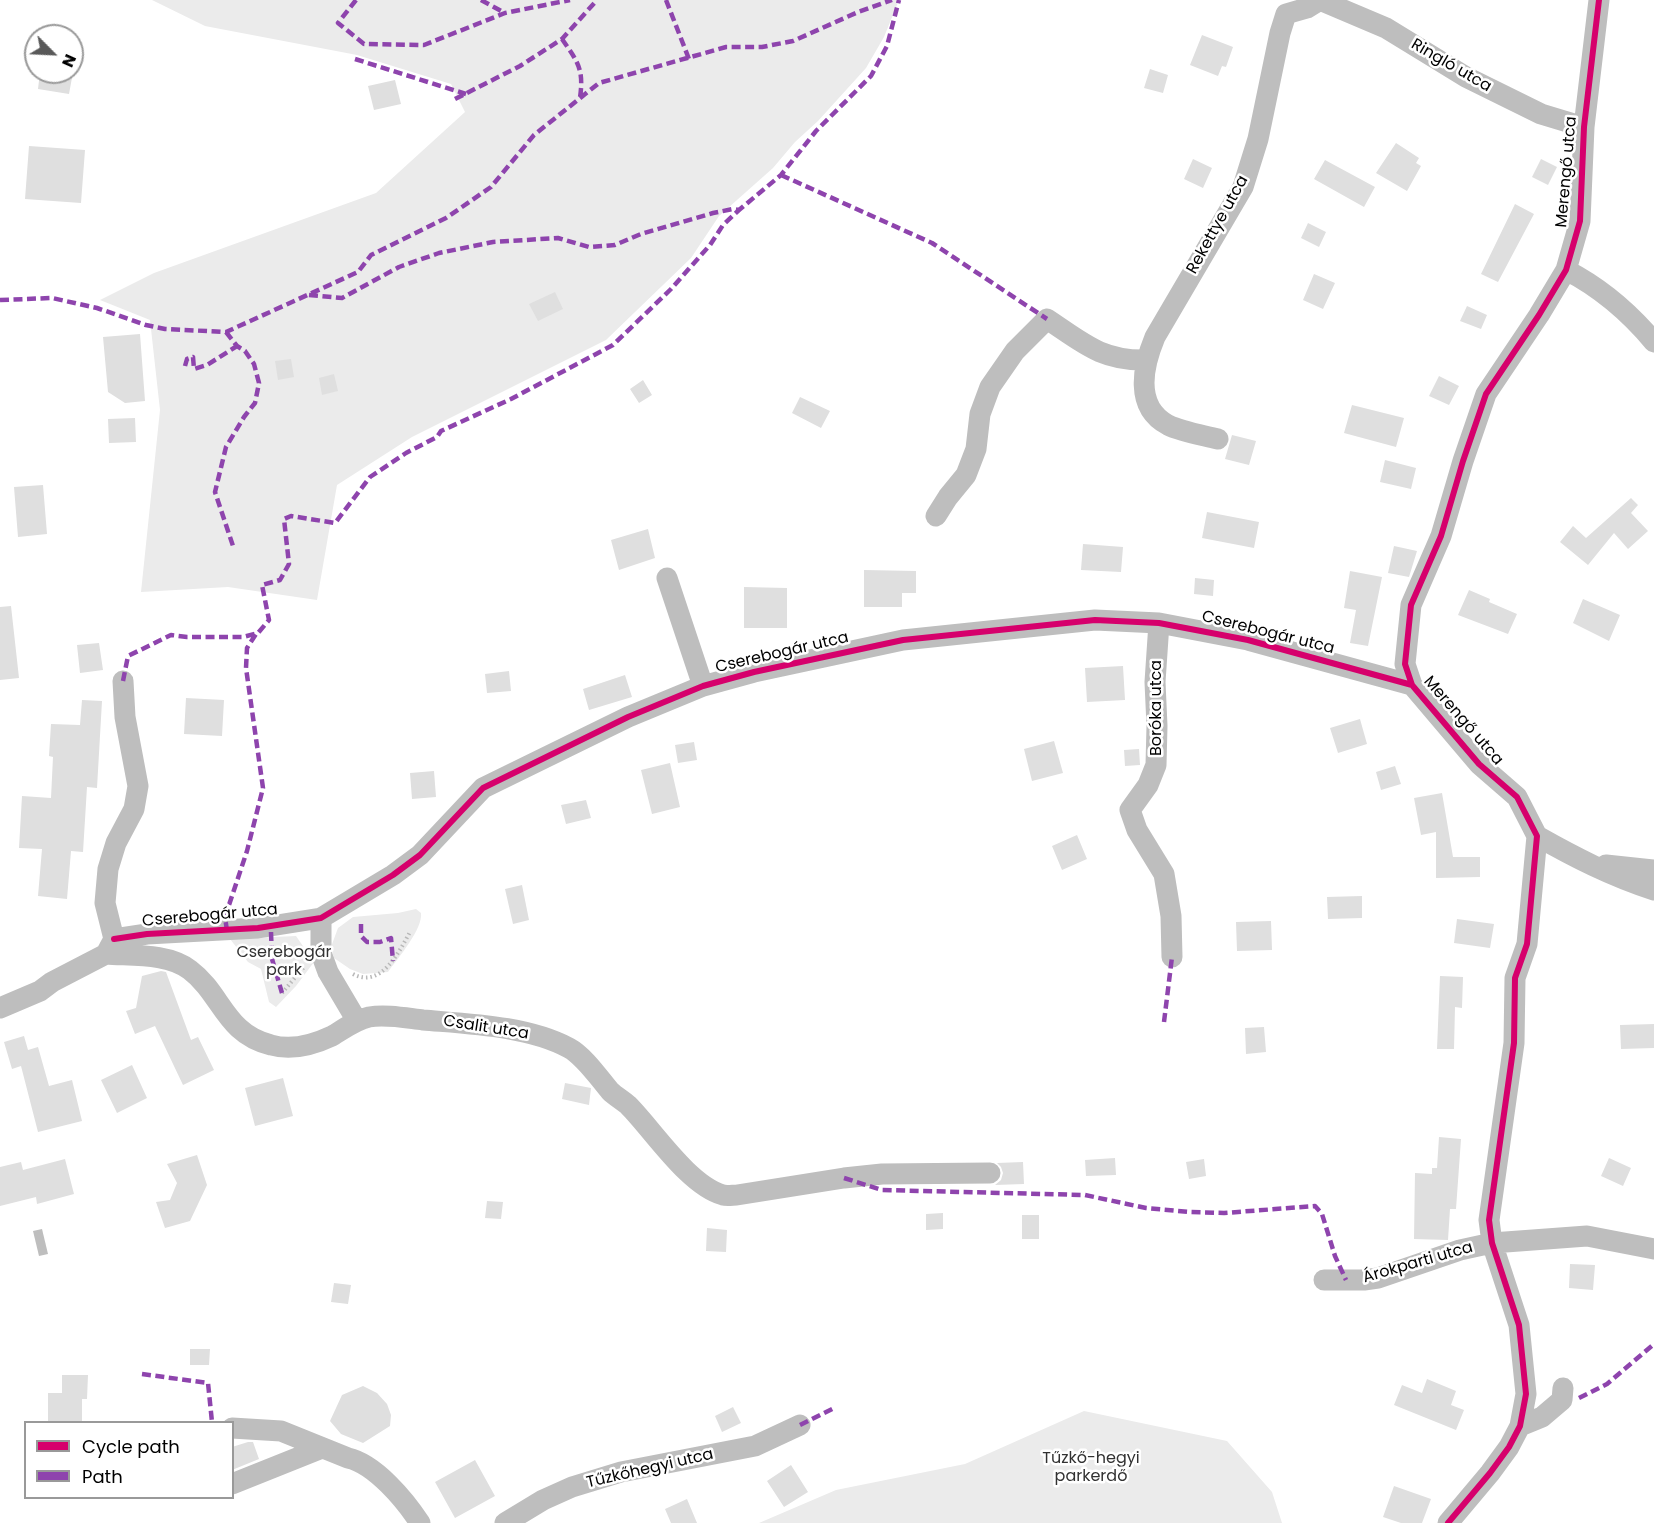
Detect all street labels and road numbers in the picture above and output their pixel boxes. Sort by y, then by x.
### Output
street label: Ringló utca [1407,35,1495,97]
street label: Merengő utca [1553,116,1581,228]
street label: Rekettye utca [1183,173,1253,277]
street label: Cserebogár utca [1200,607,1336,659]
street label: Cserebogár utca [714,628,850,678]
street label: Boróka utca [1147,660,1167,756]
street label: Merengő utca [1419,673,1507,769]
street label: Cserebogár utca [141,901,279,931]
street label: Csalit utca [442,1012,530,1044]
street label: Árokparti utca [1361,1238,1475,1288]
street label: Tűzkőhegyi utca [585,1445,715,1493]

